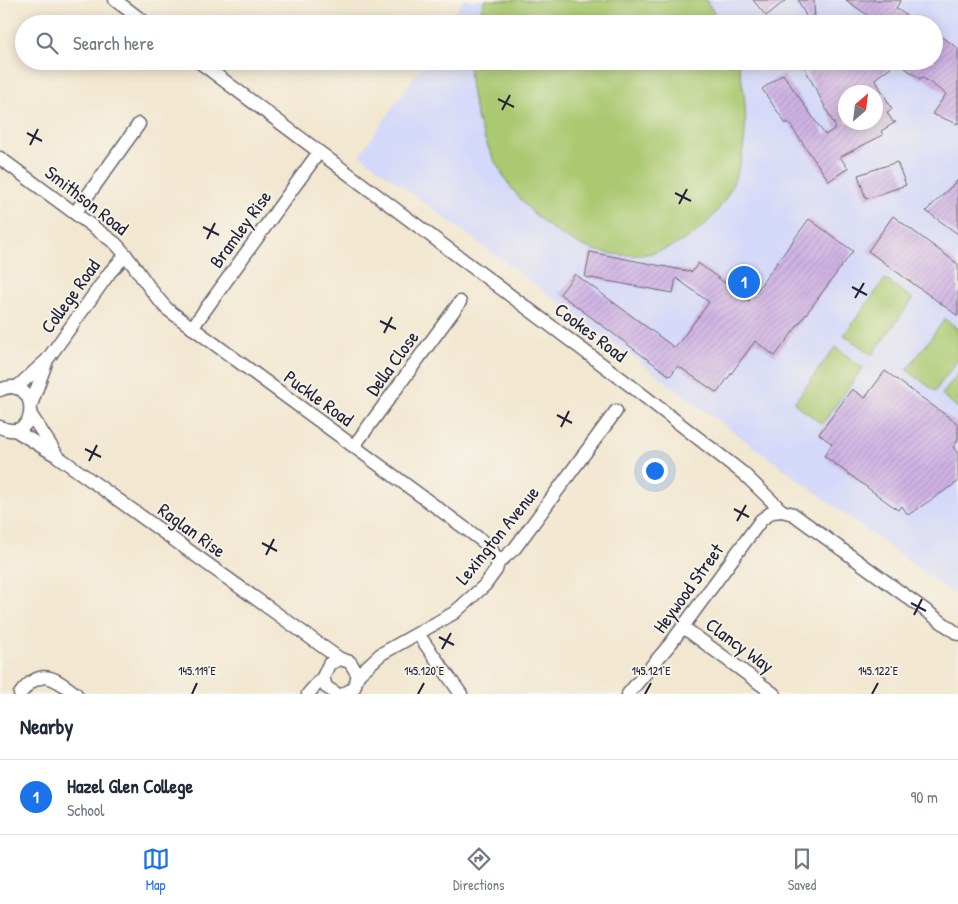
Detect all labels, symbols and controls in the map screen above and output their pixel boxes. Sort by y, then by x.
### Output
search box [15,15,943,70]
icon: search [33,29,61,57]
text: Search here [73,30,154,56]
north arrow [838,85,883,130]
street label: Smithson Road [40,159,135,241]
street label: Bramley Rise [203,185,277,273]
street label: College Road [34,253,106,338]
pin: 1 [728,263,760,301]
street label: Cookes Road [550,296,633,368]
street label: Della Close [360,325,425,401]
street label: Puckle Road [279,364,360,432]
your location [642,458,668,484]
street label: Lexington Avenue [449,480,545,590]
street label: Raglan Rise [153,497,231,564]
street label: Heywood Street [647,538,730,638]
street label: Clancy Way [701,611,779,679]
text: 145.119°E [178,662,217,679]
text: 145.120°E [404,662,445,679]
text: 145.121°E [632,662,671,679]
text: 145.122°E [858,662,899,679]
text: Nearby [20,712,73,741]
text: Hazel Glen College [67,773,193,799]
text: 1 [33,786,39,808]
text: 90 m [910,786,938,808]
text: School [67,799,104,821]
tab: Map [142,845,170,894]
tab: Directions [453,845,504,894]
tab: Saved [788,845,816,894]

